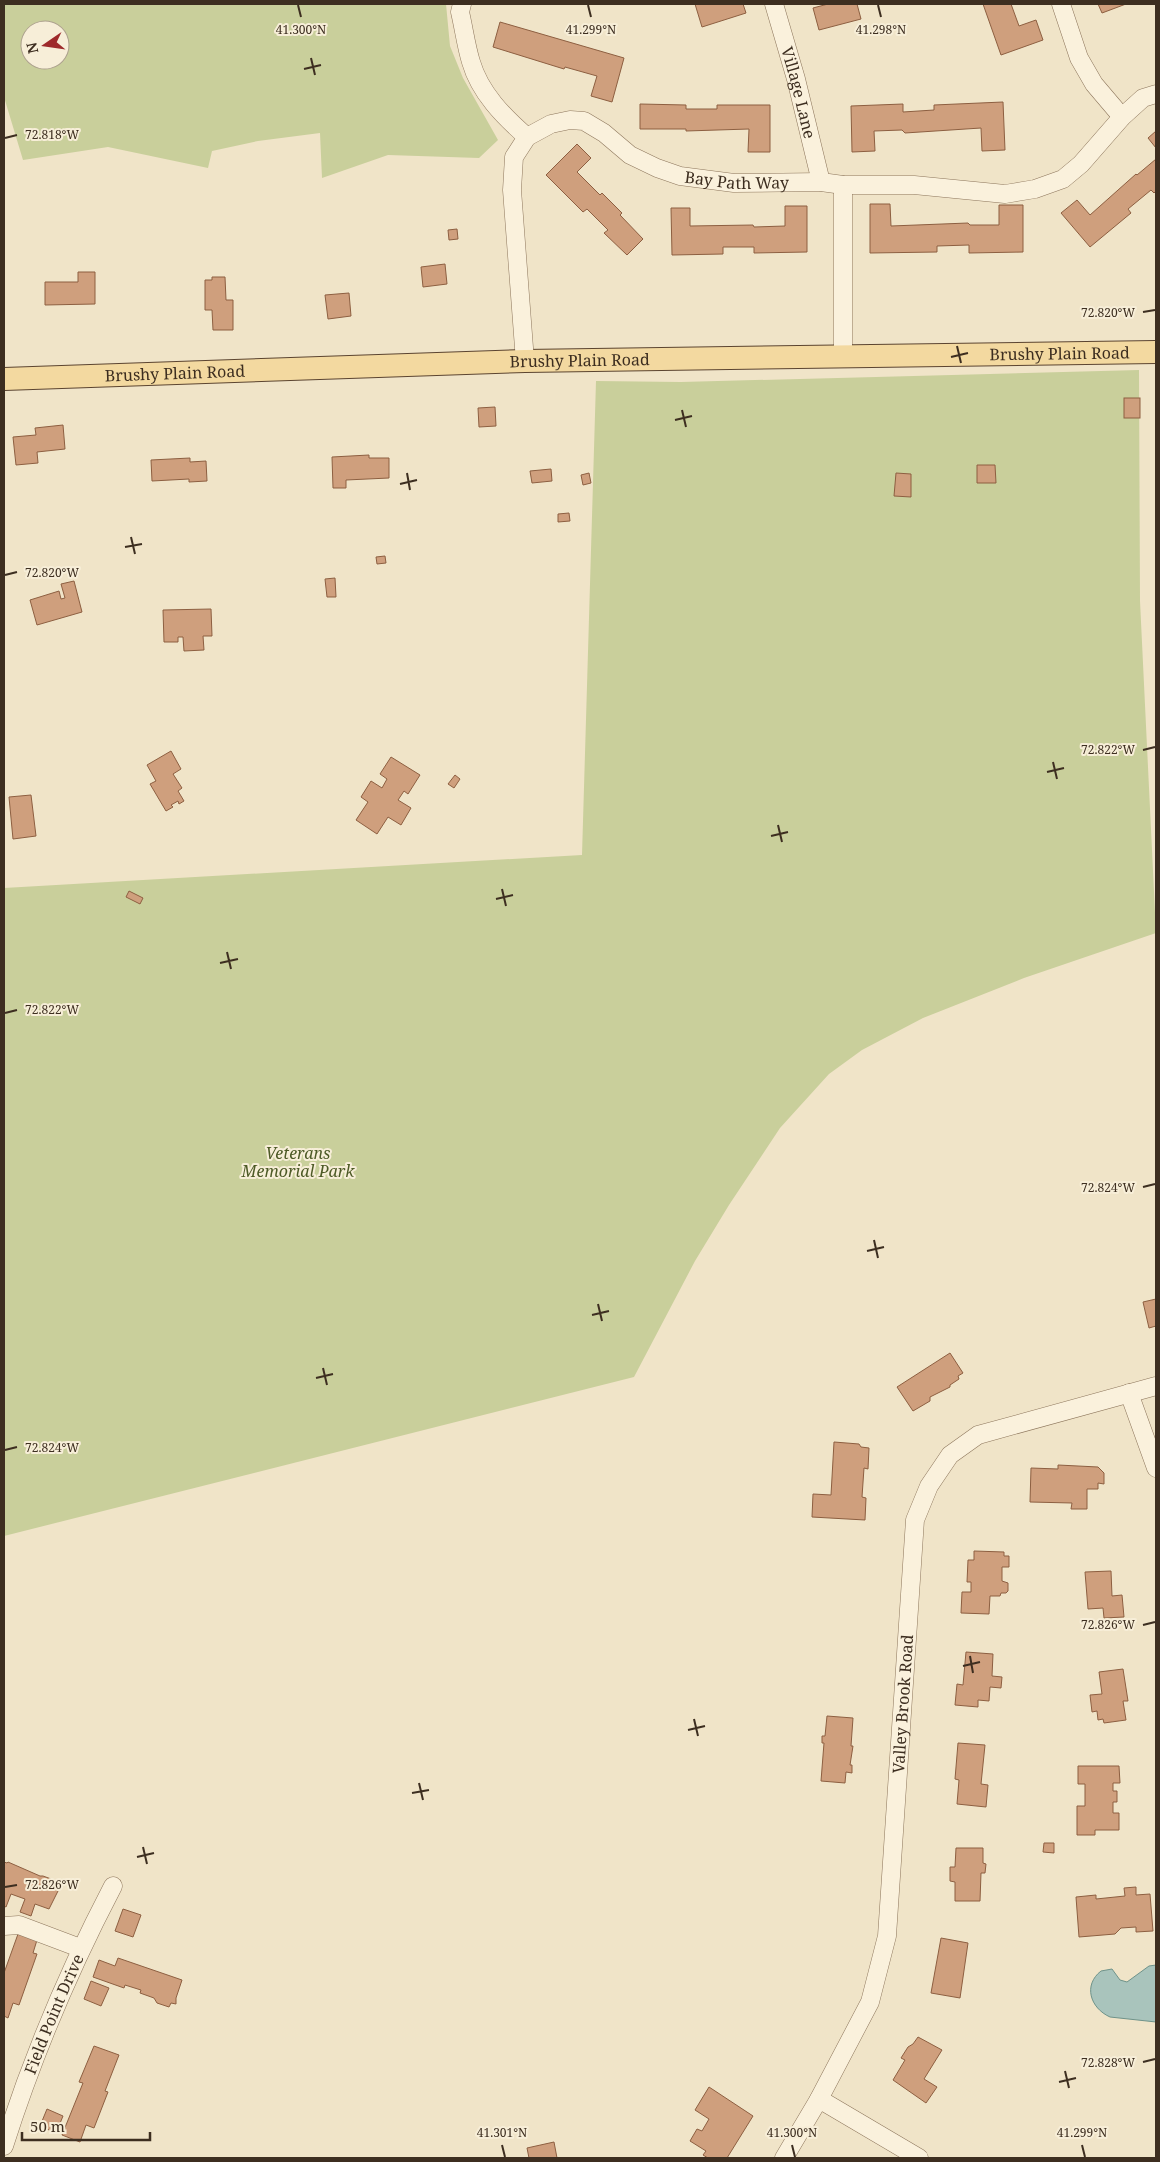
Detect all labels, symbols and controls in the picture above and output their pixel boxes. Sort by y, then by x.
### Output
north arrow [20,20,70,70]
text: 41.300°N [276,21,326,38]
text: 41.299°N [566,21,616,38]
text: 41.298°N [856,21,906,38]
text: N [21,41,42,56]
street label: Village Lane [776,44,821,141]
text: 72.818°W [25,126,79,143]
street label: Bay Path Way [683,166,790,194]
text: 72.820°W [1081,304,1135,321]
street label: Brushy Plain Road [989,341,1130,365]
street label: Brushy Plain Road [509,348,650,373]
street label: Brushy Plain Road [104,360,246,387]
text: 72.820°W [25,564,79,581]
text: 72.822°W [1081,741,1135,758]
text: 72.822°W [25,1001,79,1018]
park label: Veterans Memorial Park [241,1142,355,1182]
text: 72.824°W [1081,1179,1135,1196]
text: 72.824°W [25,1439,79,1456]
text: 72.826°W [1081,1616,1135,1633]
street label: Valley Brook Road [887,1634,918,1774]
text: 72.826°W [25,1876,79,1893]
street label: Field Point Drive [19,1950,89,2077]
text: 72.828°W [1081,2054,1135,2071]
scale bar [22,2110,150,2142]
text: 50 m [30,2116,65,2136]
text: 41.301°N [477,2124,527,2141]
text: 41.300°N [767,2124,817,2141]
text: 41.299°N [1057,2124,1107,2141]

